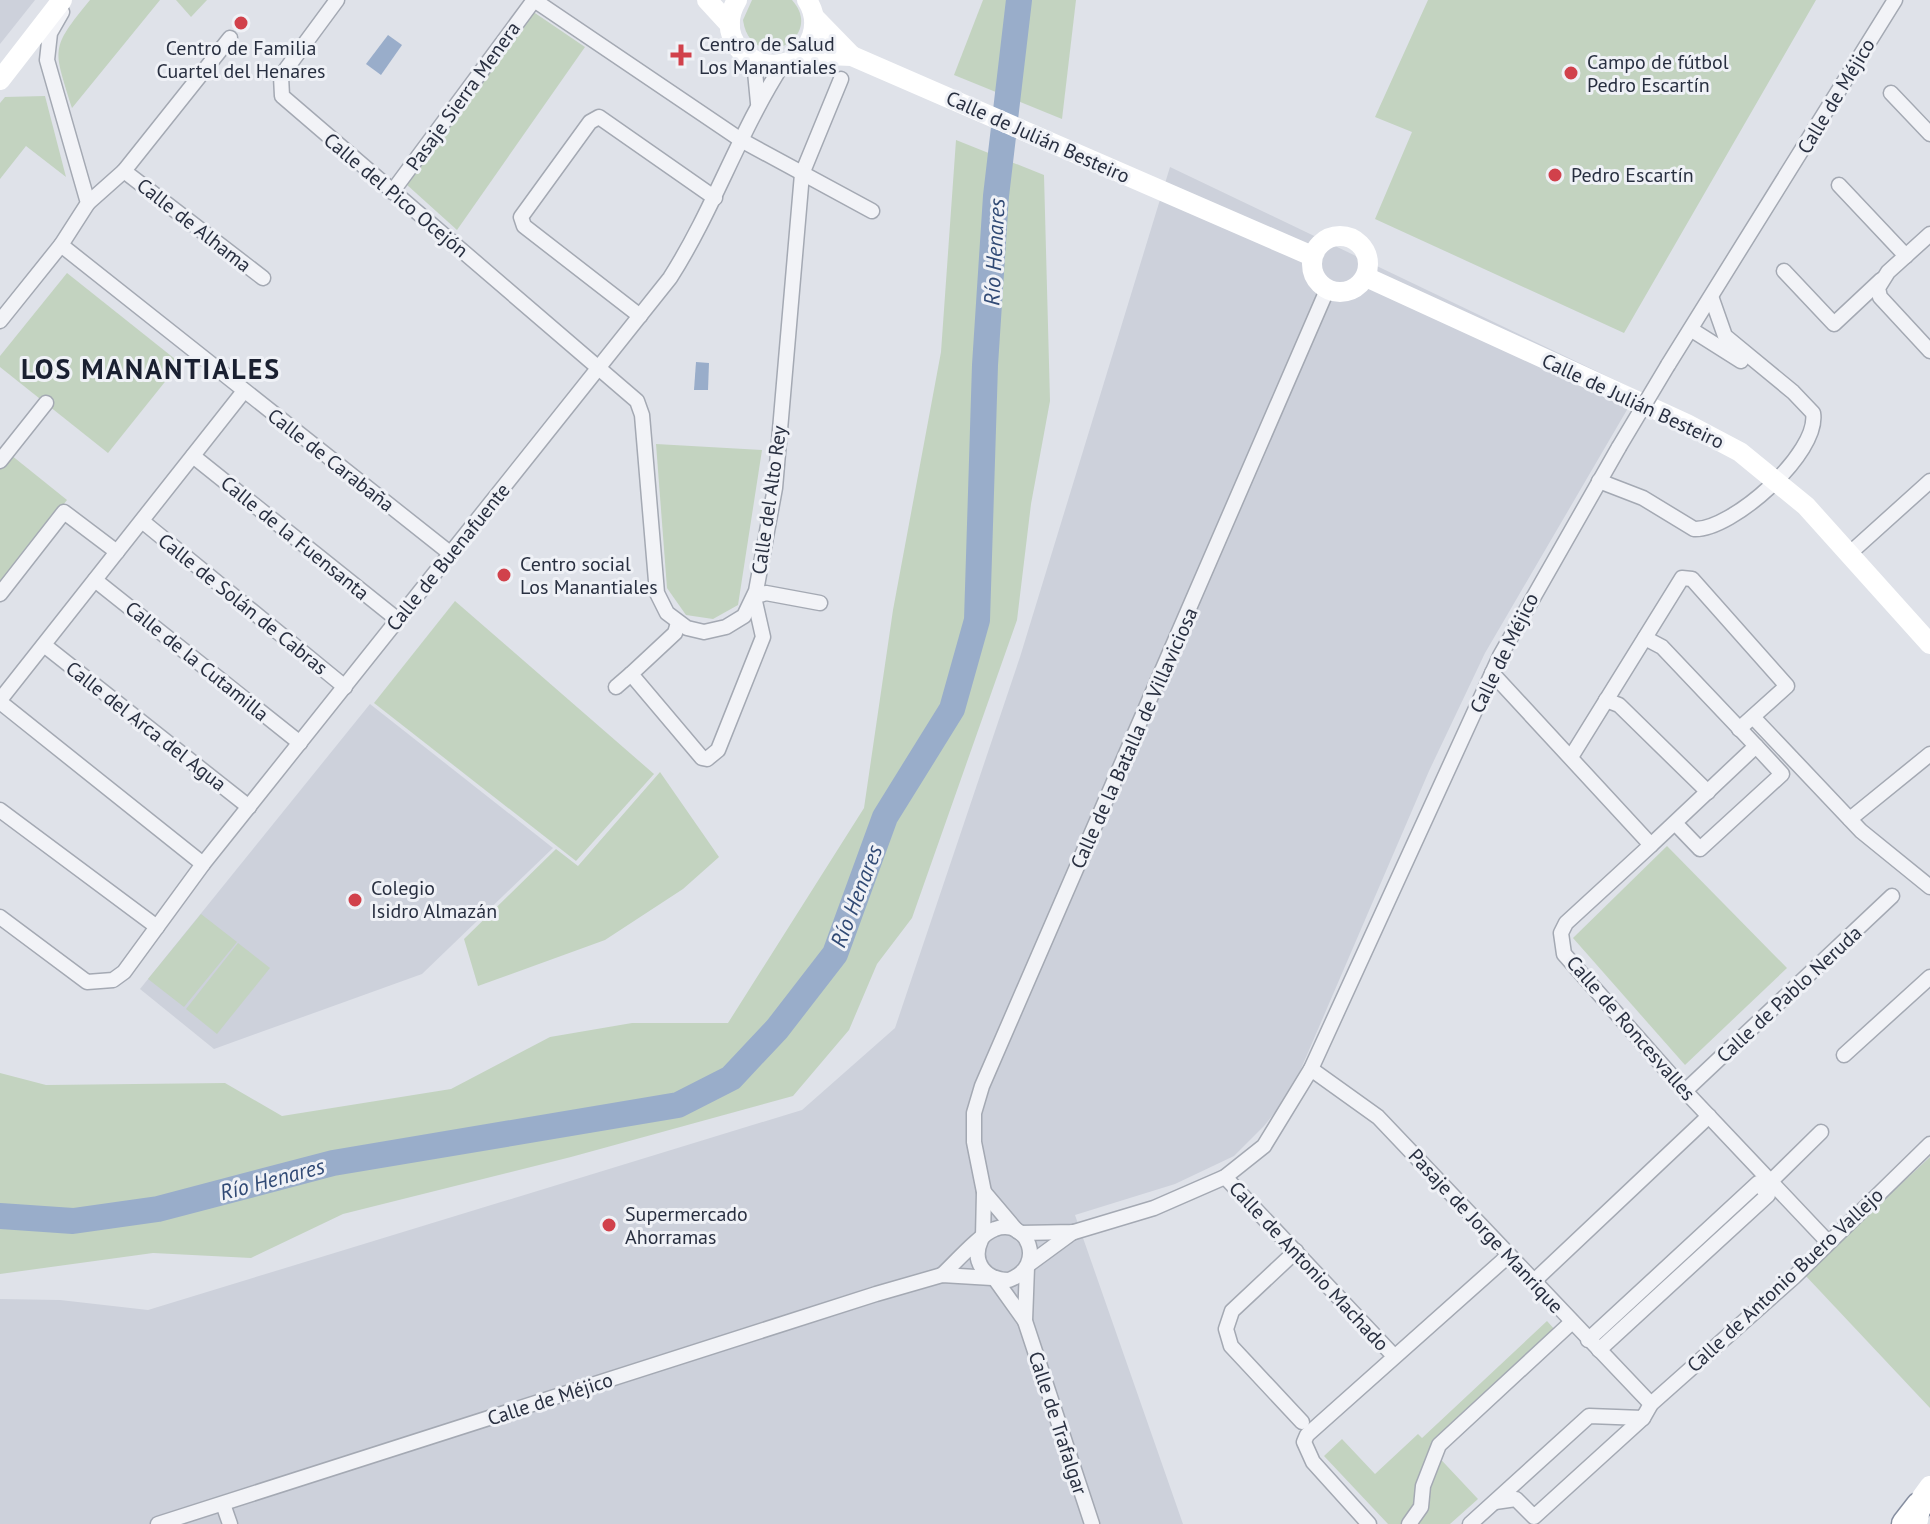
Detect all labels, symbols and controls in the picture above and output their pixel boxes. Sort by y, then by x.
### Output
marker: Centro de Familia Cuartel del Henares [232,14,250,32]
street label: Pasaje Sierra Menera [400,16,526,176]
place label: Centro de Salud Los Manantiales [699,31,837,80]
street label: Calle de Méjico [1791,33,1881,159]
place label: Centro de Familia Cuartel del Henares [156,35,326,84]
marker: Centro de Salud Los Manantiales [670,44,692,66]
place label: Campo de fútbol Pedro Escartín [1587,49,1729,98]
marker: Campo de fútbol Pedro Escartín [1562,64,1580,82]
street label: Calle de Julián Besteiro [942,85,1134,189]
street label: Calle del Pico Ocejón [318,127,474,263]
place label: Pedro Escartín [1571,162,1694,188]
marker: Pedro Escartín [1546,166,1564,184]
street label: Calle de Alhama [131,172,257,278]
water label: Río Henares [977,197,1011,306]
street label: Calle de Julián Besteiro [1538,347,1728,455]
district label: LOS MANANTIALES [21,350,281,387]
street label: Calle de Carabaña [262,402,400,518]
street label: Calle del Alto Rey [746,423,792,576]
street label: Calle de la Fuensanta [215,470,375,606]
street label: Calle de Buenafuente [380,478,516,636]
street label: Calle de Solán de Cabras [153,527,333,681]
place label: Centro social Los Manantiales [520,551,658,600]
marker: Centro social Los Manantiales [495,566,513,584]
street label: Calle de Méjico [1464,589,1544,717]
street label: Calle de la Cutamilla [120,595,274,727]
street label: Calle de la Batalla de Villaviciosa [1065,603,1203,873]
street label: Calle del Arca del Agua [60,655,232,797]
water label: Río Henares [824,841,888,951]
place label: Colegio Isidro Almazán [371,875,497,924]
marker: Colegio Isidro Almazán [346,891,364,909]
street label: Calle de Pablo Neruda [1711,920,1867,1068]
street label: Calle de Roncesvalles [1561,950,1701,1106]
street label: Pasaje de Jorge Manrique [1403,1143,1569,1319]
water label: Río Henares [217,1152,328,1206]
street label: Calle de Antonio Machado [1223,1176,1395,1356]
street label: Calle de Antonio Buero Vallejo [1681,1182,1889,1378]
place label: Supermercado Ahorramas [625,1201,748,1250]
marker: Supermercado Ahorramas [600,1216,618,1234]
street label: Calle de Trafalgar [1023,1348,1093,1498]
street label: Calle de Méjico [484,1366,616,1432]

